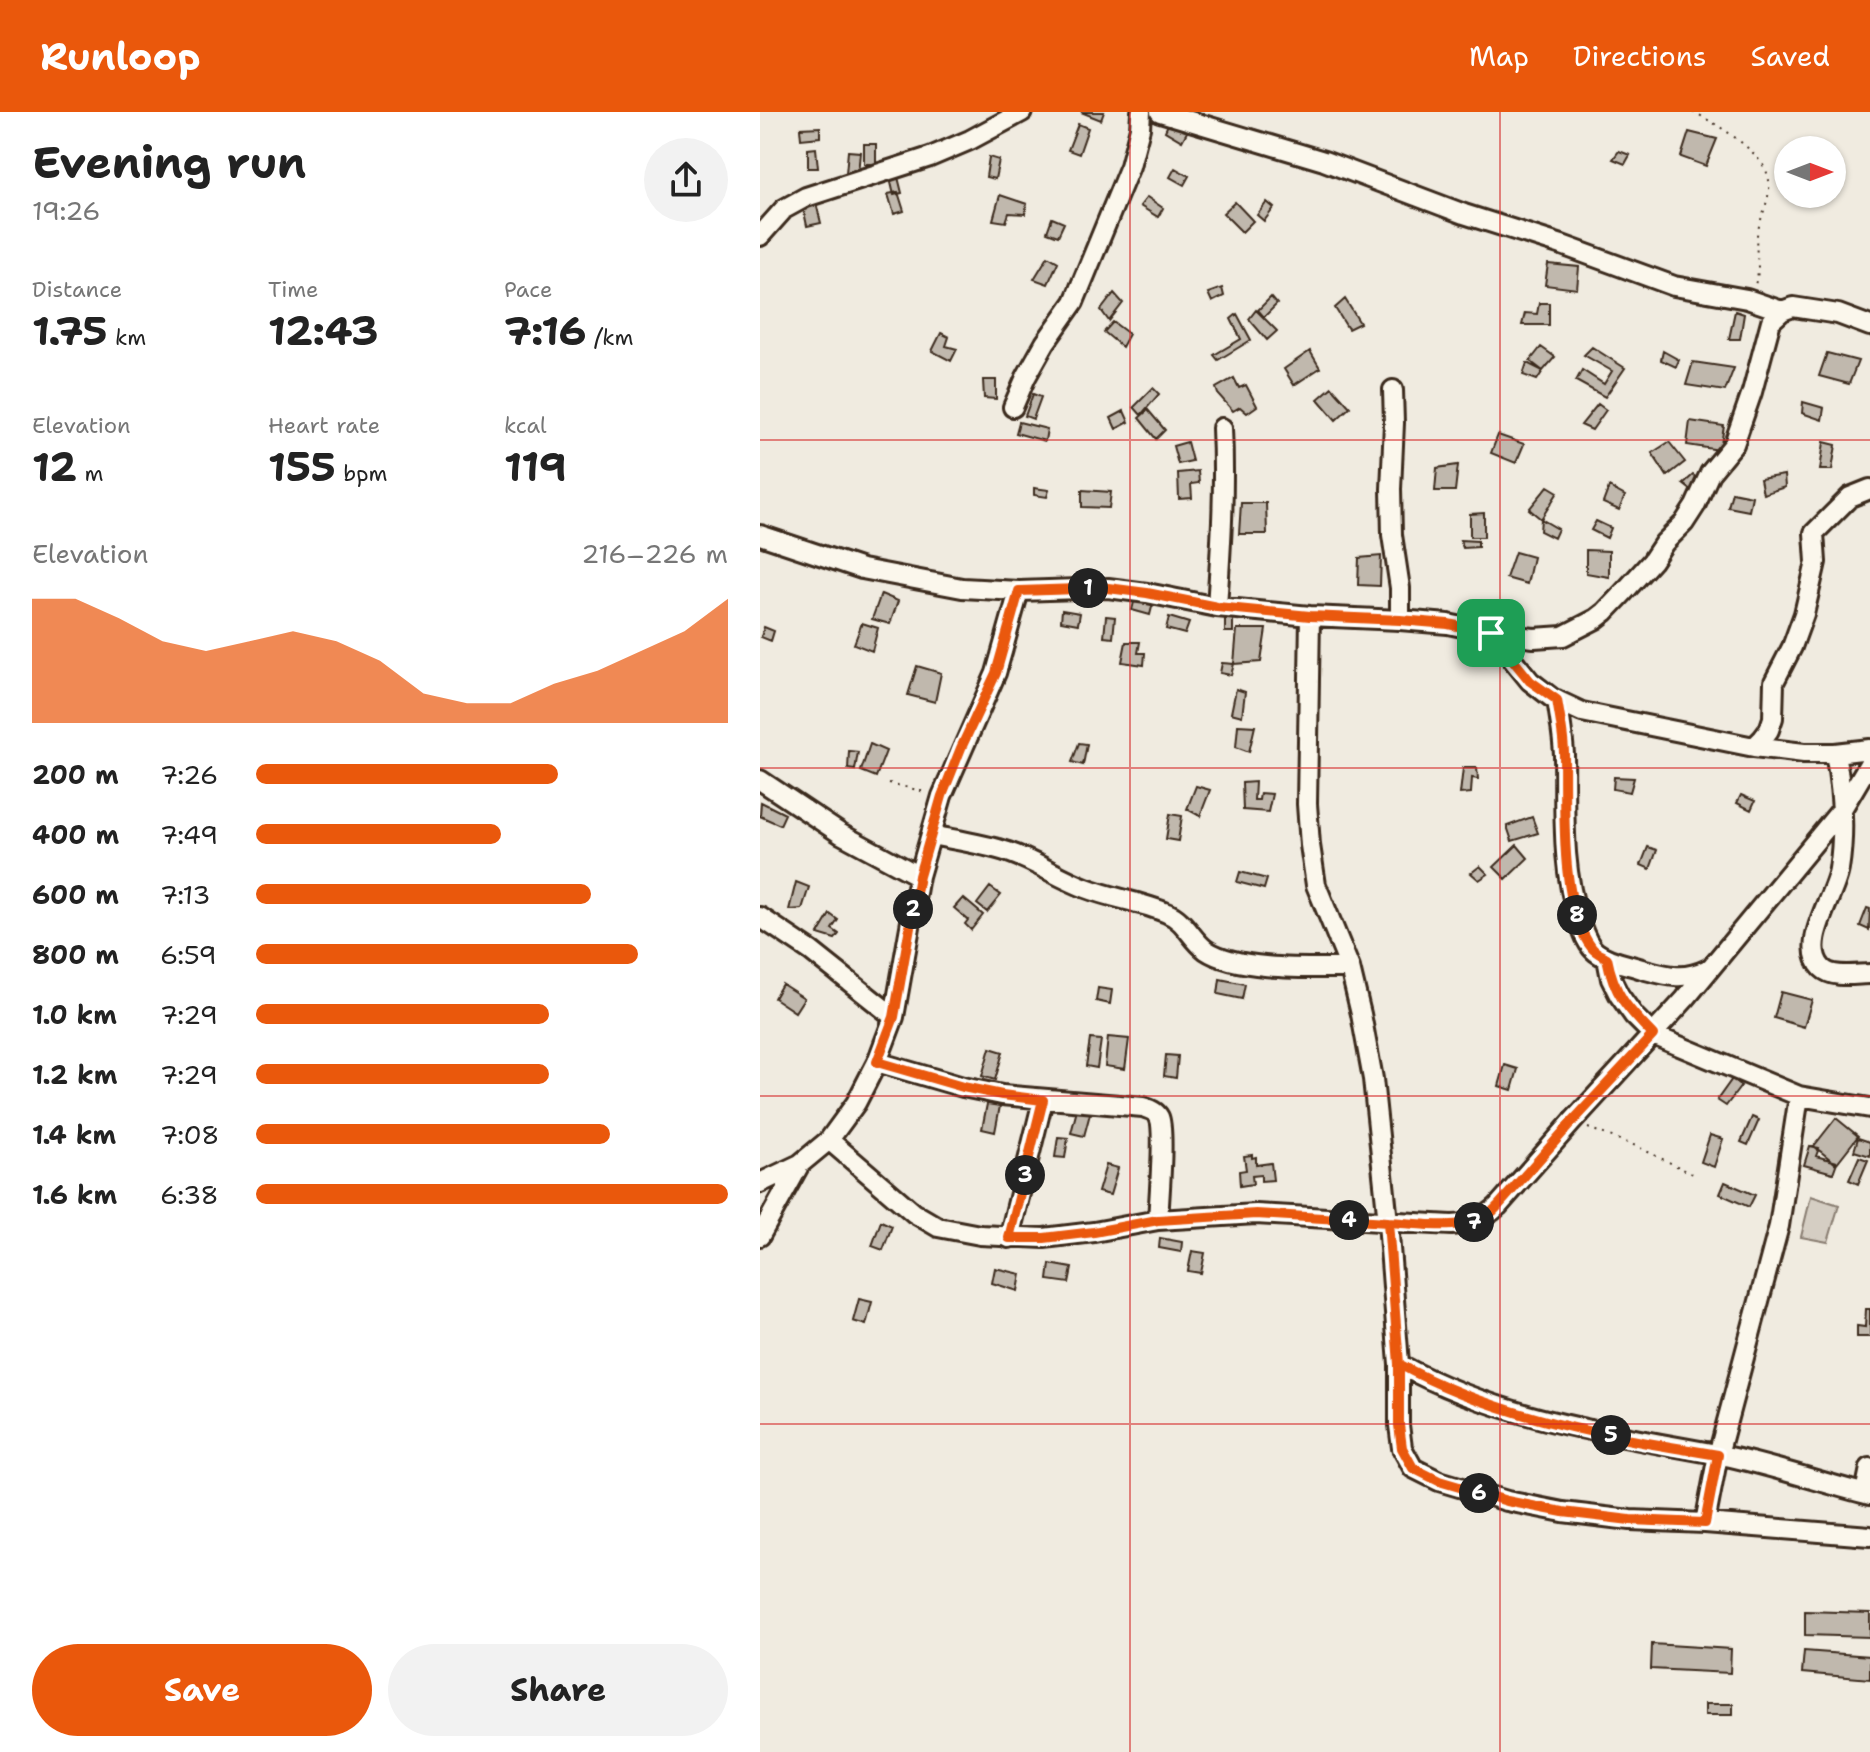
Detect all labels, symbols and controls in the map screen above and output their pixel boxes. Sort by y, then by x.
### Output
text: Runloop [40,31,201,82]
text: Map [1469,37,1529,75]
text: Directions [1573,37,1707,75]
text: Saved [1751,37,1830,75]
text: Evening run [32,133,306,192]
north arrow [1774,136,1846,208]
map controls [1774,136,1846,208]
button: share [644,138,728,222]
text: 19:26 [32,193,101,228]
text: Distance [32,275,122,304]
text: Time [268,275,318,304]
text: Pace [504,275,552,304]
text: 1.75 [32,304,107,358]
text: 12:43 [268,304,378,358]
text: 7:16 [504,304,587,358]
text: km [107,323,146,352]
text: /km [587,323,633,352]
text: Elevation [32,411,130,440]
text: Heart rate [268,411,380,440]
text: kcal [504,411,547,440]
text: 12 [32,440,77,494]
text: 155 [268,440,336,494]
text: 119 [504,440,567,494]
text: m [77,459,103,488]
text: bpm [336,459,387,488]
text: Elevation [32,536,148,571]
text: 216–226 m [581,536,728,571]
pin: 1 [1068,568,1108,608]
text: 1 [1083,573,1093,602]
pin [1457,599,1525,667]
icon: arrive [1469,611,1513,655]
text: 200 m [32,757,119,792]
text: 7:26 [160,757,218,792]
text: 400 m [32,817,119,852]
text: 7:49 [160,817,218,852]
text: 600 m [32,877,119,912]
text: 7:13 [160,877,210,912]
pin: 2 [893,889,933,929]
text: 2 [905,894,921,923]
pin: 8 [1557,895,1597,935]
text: 8 [1569,900,1585,929]
text: 800 m [32,937,119,972]
text: 6:59 [160,937,217,972]
text: 1.0 km [32,997,117,1032]
text: 7:29 [160,997,218,1032]
text: 1.2 km [32,1057,117,1092]
text: 7:29 [160,1057,218,1092]
text: 1.4 km [32,1117,116,1152]
text: 7:08 [160,1117,220,1152]
pin: 3 [1005,1155,1045,1195]
text: 3 [1017,1160,1033,1189]
text: 1.6 km [32,1177,117,1212]
text: 6:38 [160,1177,219,1212]
pin: 4 [1329,1200,1369,1240]
pin: 7 [1454,1202,1494,1242]
text: 4 [1341,1205,1357,1234]
text: 7 [1466,1207,1482,1236]
pin: 5 [1591,1415,1631,1455]
text: 5 [1604,1420,1618,1449]
pin: 6 [1459,1473,1499,1513]
text: 6 [1471,1478,1487,1507]
button: Save [32,1644,372,1736]
button: Share [388,1644,728,1736]

